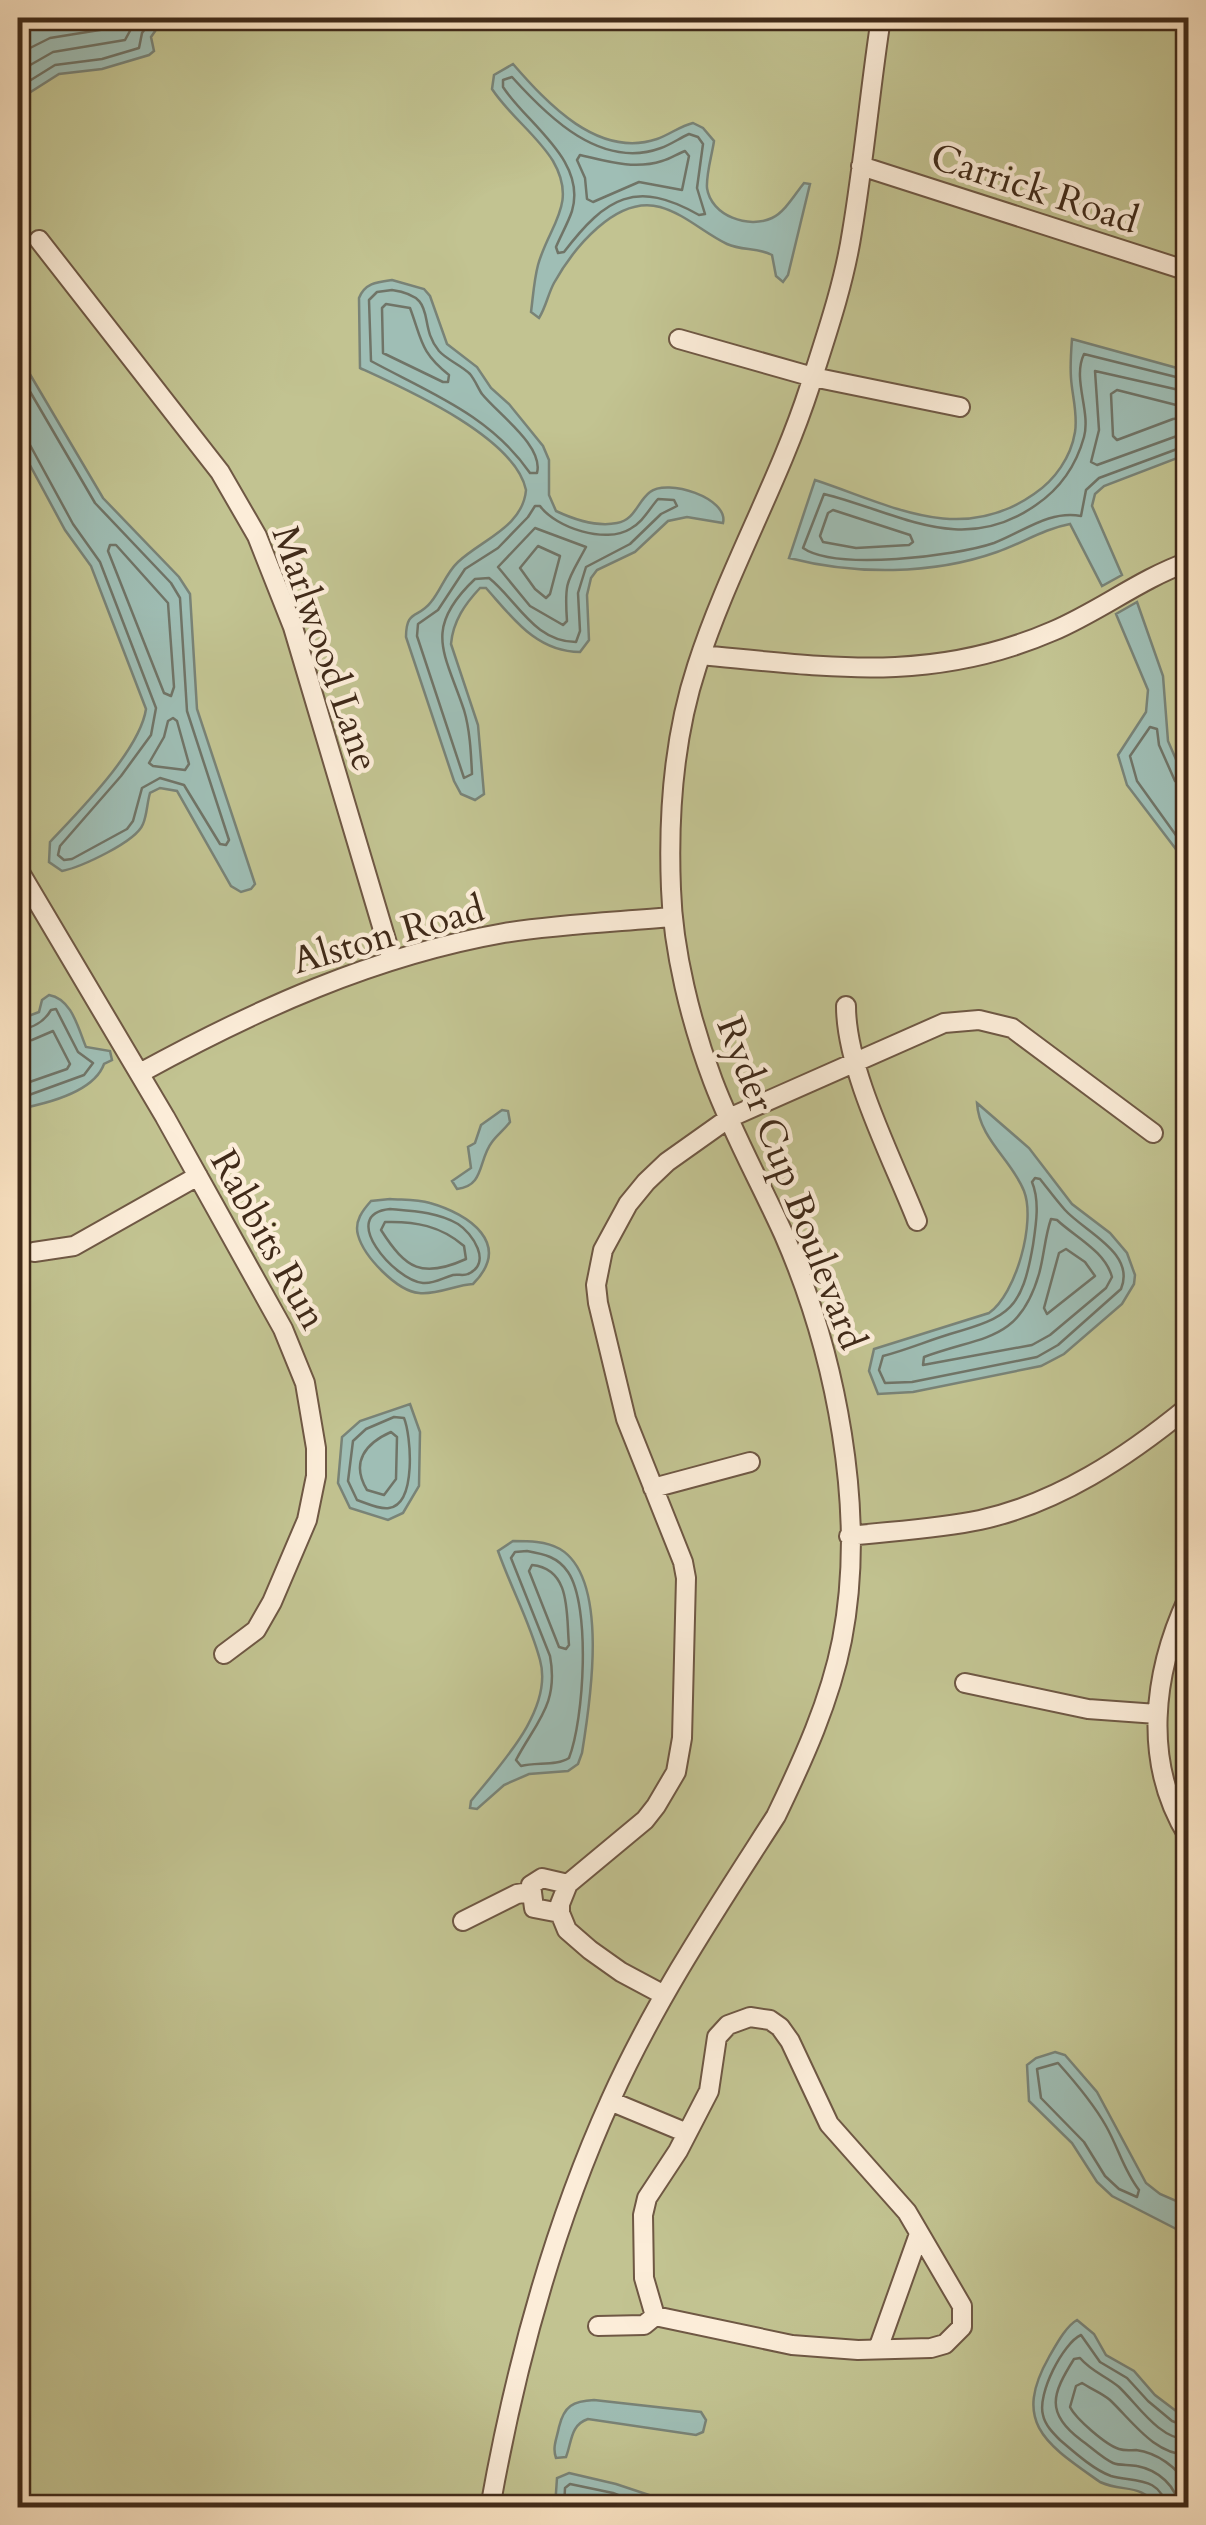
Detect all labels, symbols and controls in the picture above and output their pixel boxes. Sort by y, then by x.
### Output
street label: Carrick Road [924,131,1145,247]
street label: Marlwood Lane [259,519,391,778]
street label: Alston Road [286,883,490,987]
street label: Ryder Cup Boulevard [704,1010,878,1357]
street label: Rabbits Run [197,1140,339,1339]

